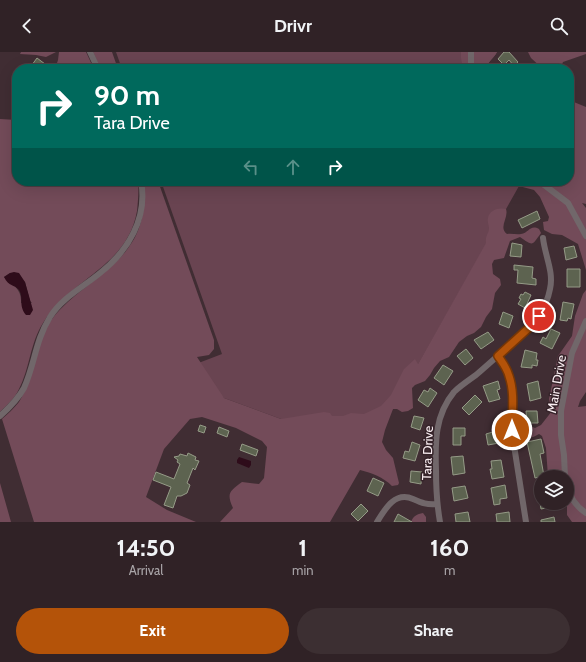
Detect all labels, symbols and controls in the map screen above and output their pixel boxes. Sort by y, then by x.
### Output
icon: back [16,15,38,37]
text: Drivr [274,15,312,37]
icon: search [548,15,570,37]
text: 90 m [94,78,160,112]
icon: right [28,80,80,132]
text: Tara Drive [94,112,170,134]
icon: left [240,156,262,178]
icon: ahead [282,156,304,178]
icon: right [324,156,346,178]
pin [522,299,556,333]
icon: arrive [528,305,550,327]
street label: Main Drive [543,353,569,414]
position arrow [491,409,533,451]
street label: Tara Drive [418,425,436,481]
map controls [534,470,574,510]
button: layers [534,470,574,510]
text: 14:50 [117,533,176,562]
text: 1 [298,533,307,562]
text: 160 [430,533,469,562]
text: Arrival [129,562,163,578]
text: min [292,562,314,578]
text: m [444,562,455,578]
button: Exit [16,608,289,654]
button: Share [297,608,570,654]

